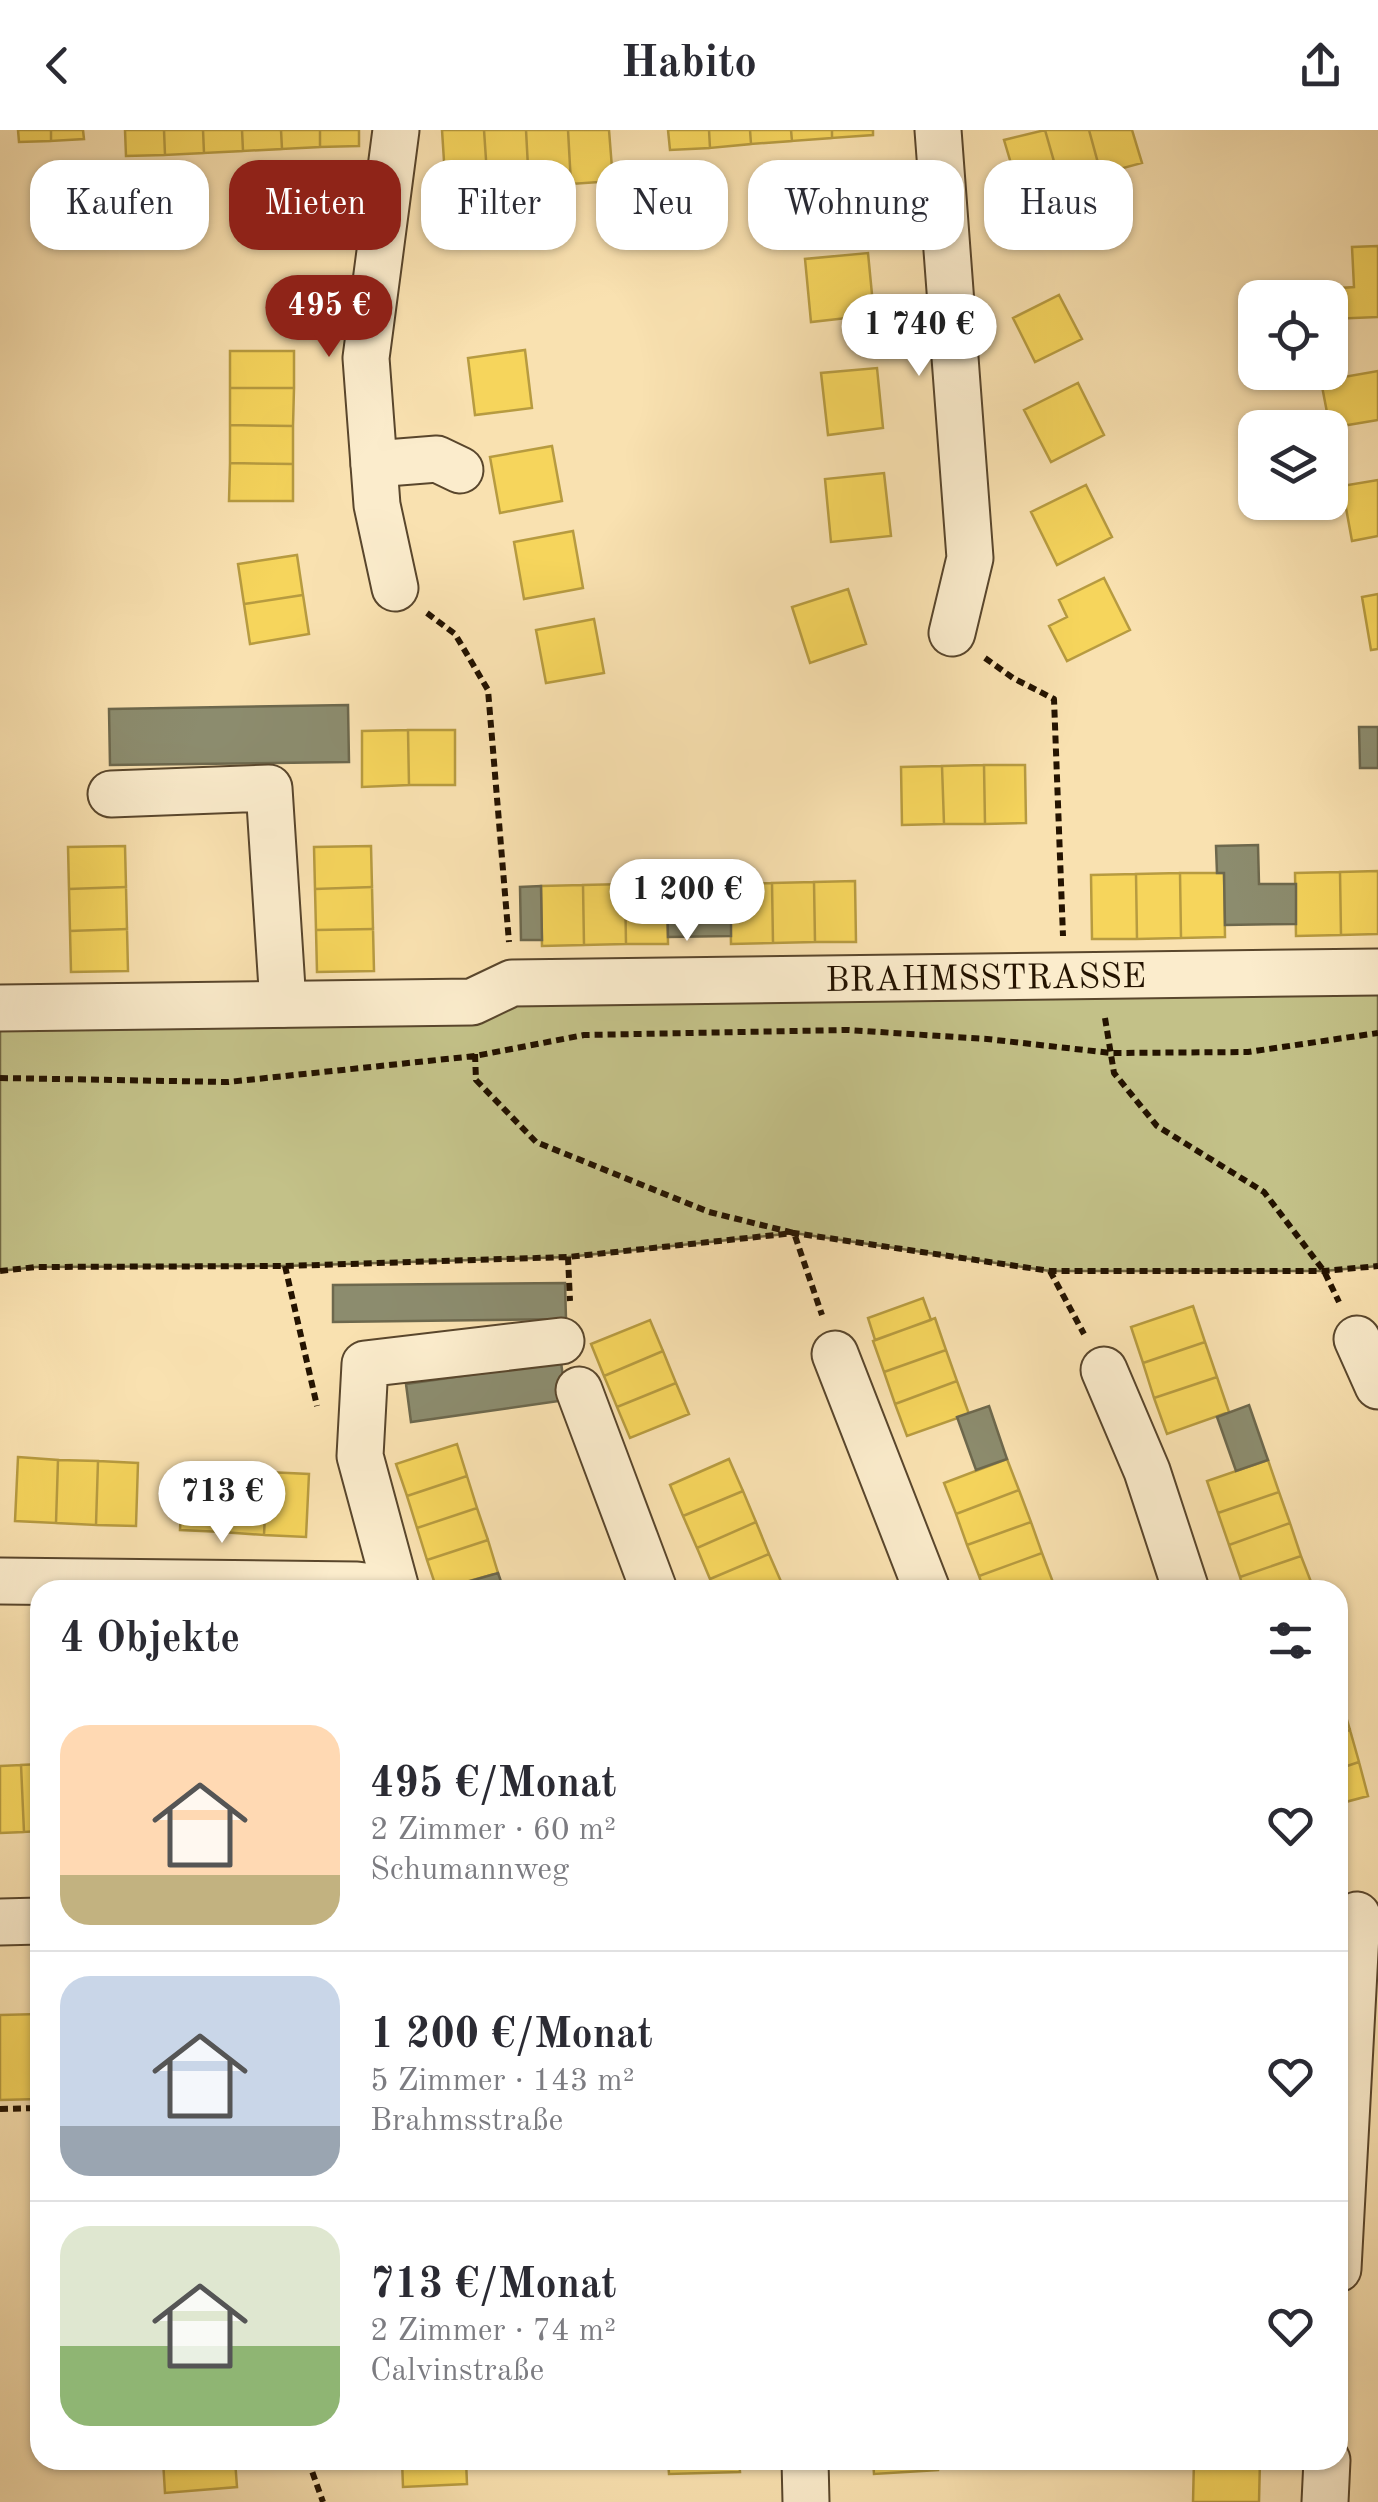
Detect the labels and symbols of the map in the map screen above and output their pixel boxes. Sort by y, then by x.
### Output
pin: 495 € [259,275,399,360]
pin: 1 740 € [827,294,1011,379]
pin: 1 200 € [595,859,779,944]
street label: BRAHMSSTRASSE [825,960,1146,999]
pin: 713 € [152,1461,292,1546]

